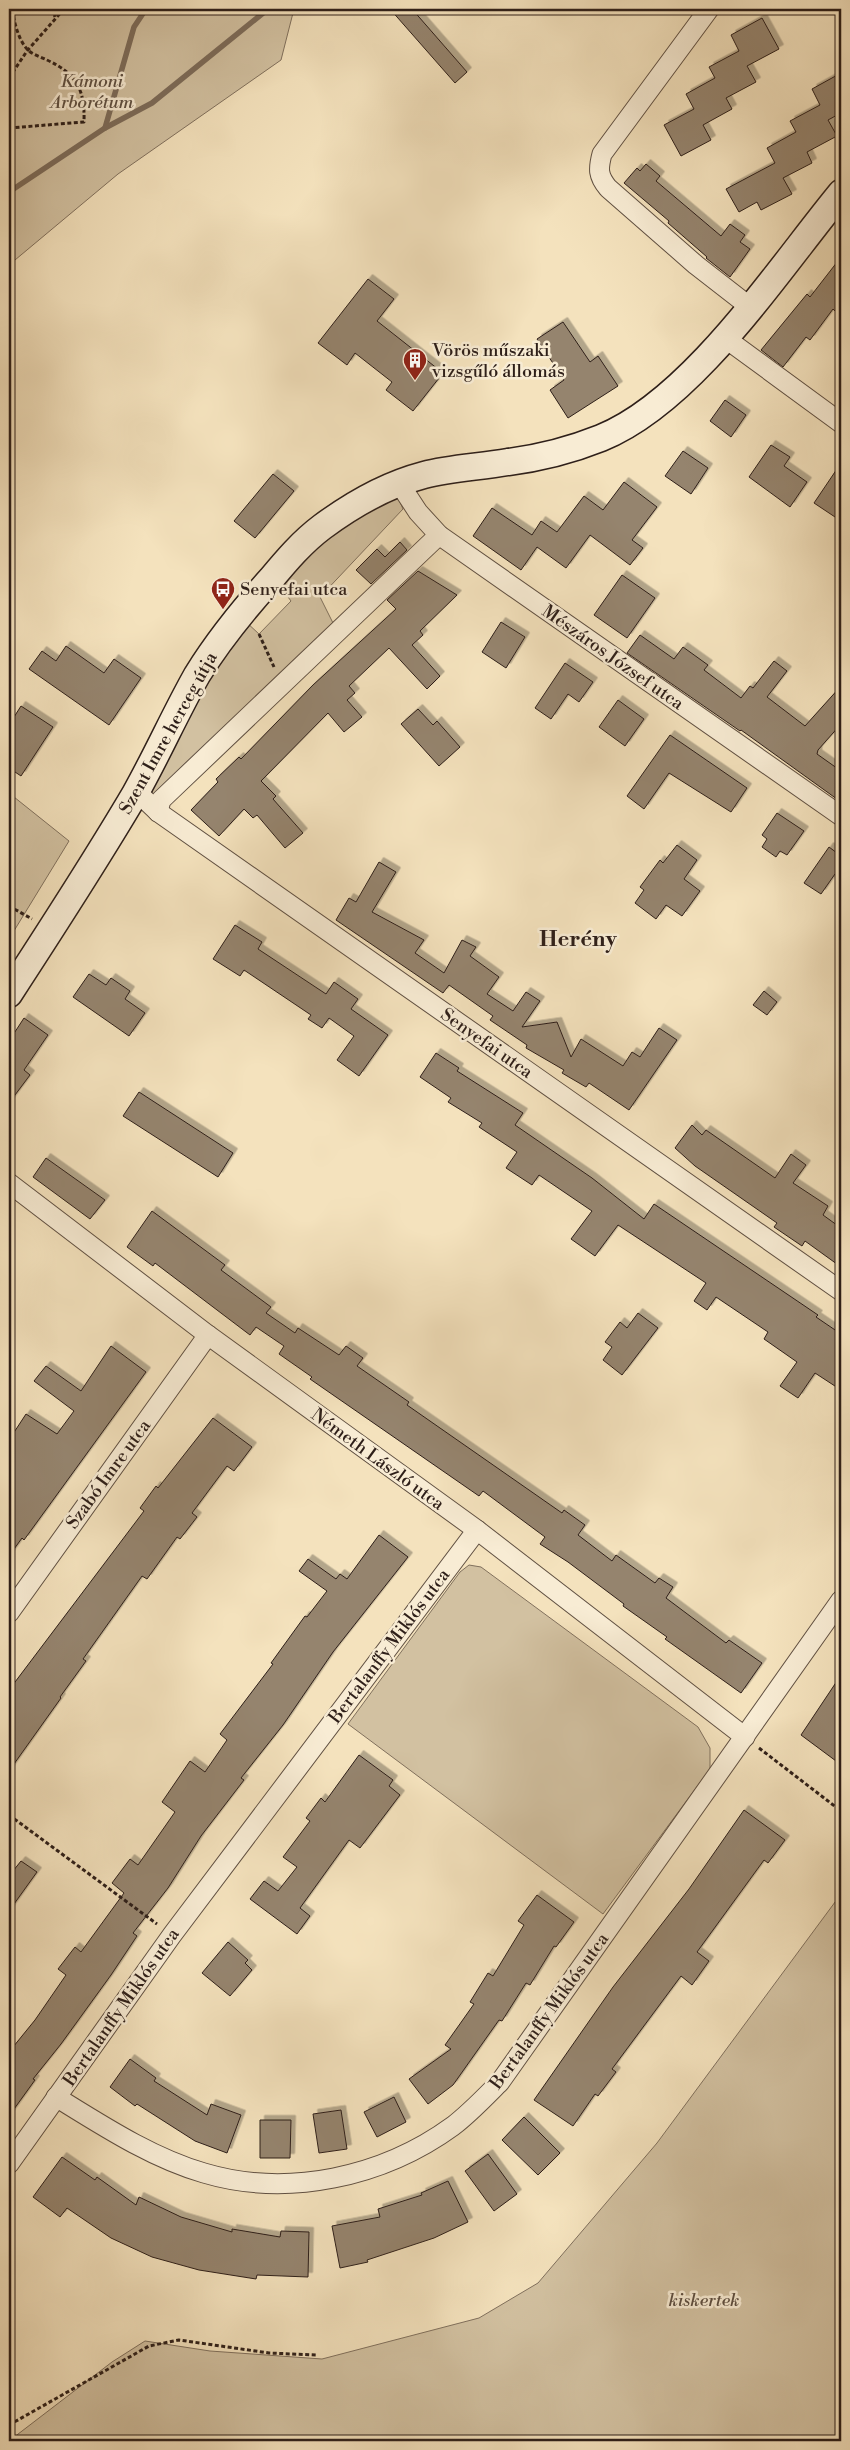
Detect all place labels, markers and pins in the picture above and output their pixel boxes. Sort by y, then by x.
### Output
place label: Vörös műszaki vizsgűló állomás [431,339,565,383]
building icon: Vörös műszaki vizsgűló állomás [402,347,428,381]
bus stop icon: Senyefai utca [210,576,236,610]
place label: Senyefai utca [240,578,348,601]

